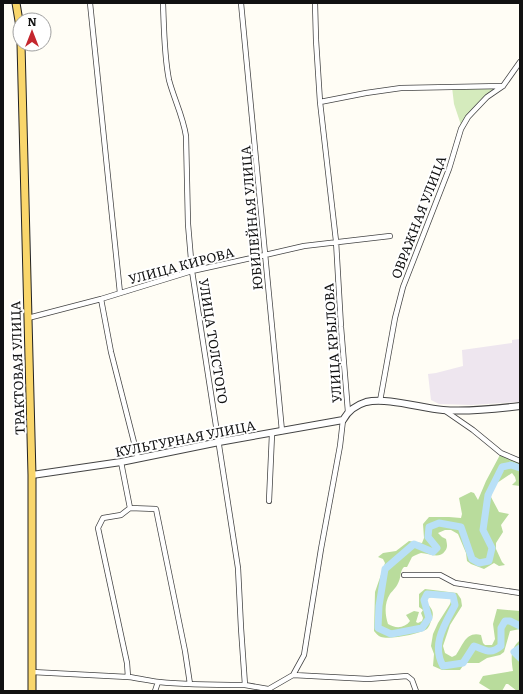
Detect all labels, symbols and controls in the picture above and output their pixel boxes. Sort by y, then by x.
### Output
north arrow [12,12,52,52]
text: N [27,13,37,29]
street label: ЮБИЛЕЙНАЯ УЛИЦА [235,144,267,291]
street label: ОВРАЖНАЯ УЛИЦА [386,152,450,281]
street label: УЛИЦА КИРОВА [126,242,236,288]
street label: УЛИЦА ТОЛСТОГО [195,277,233,405]
street label: УЛИЦА КРЫЛОВА [318,282,346,404]
street label: ТРАКТОВАЯ УЛИЦА [5,300,29,435]
street label: КУЛЬТУРНАЯ УЛИЦА [113,415,257,461]

